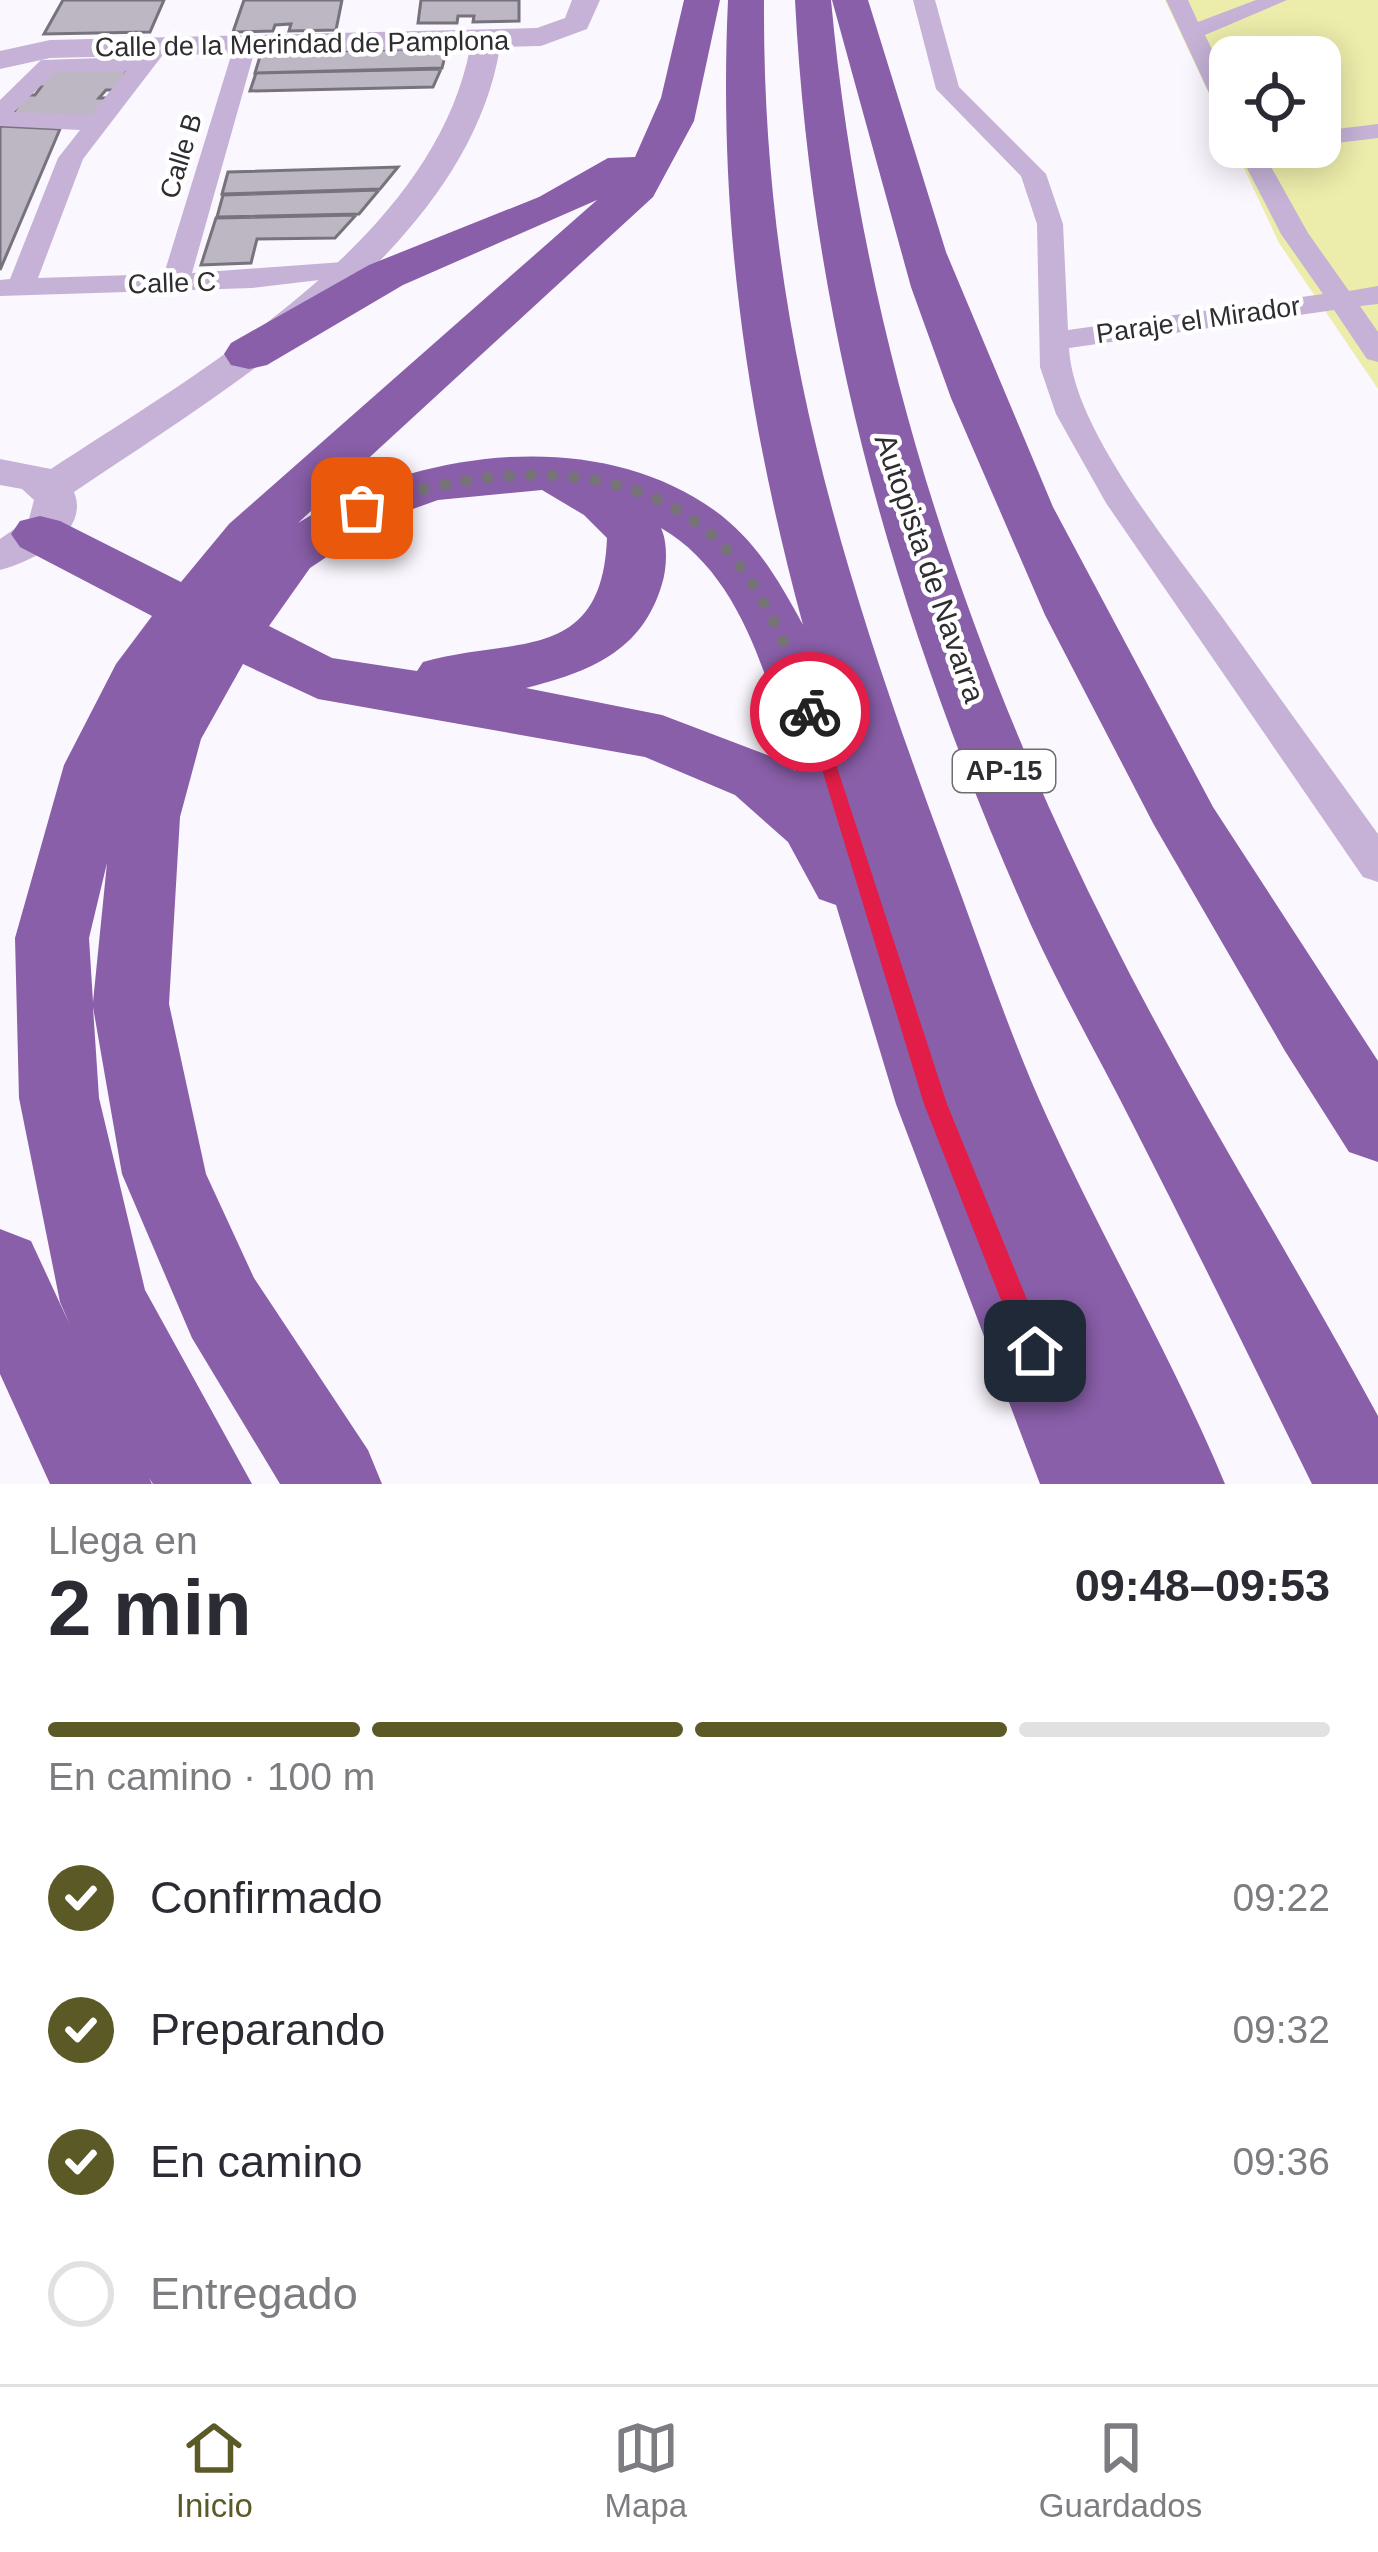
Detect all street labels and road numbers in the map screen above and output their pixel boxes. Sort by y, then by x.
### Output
street label: Calle de la Merindad de Pamplona [95,25,510,63]
street label: Calle B [154,110,208,202]
street label: Calle C [127,266,217,300]
street label: Paraje el Mirador [1094,291,1302,349]
street label: Autopista de Navarra [869,429,992,707]
road number: AP-15 [953,750,1055,792]

